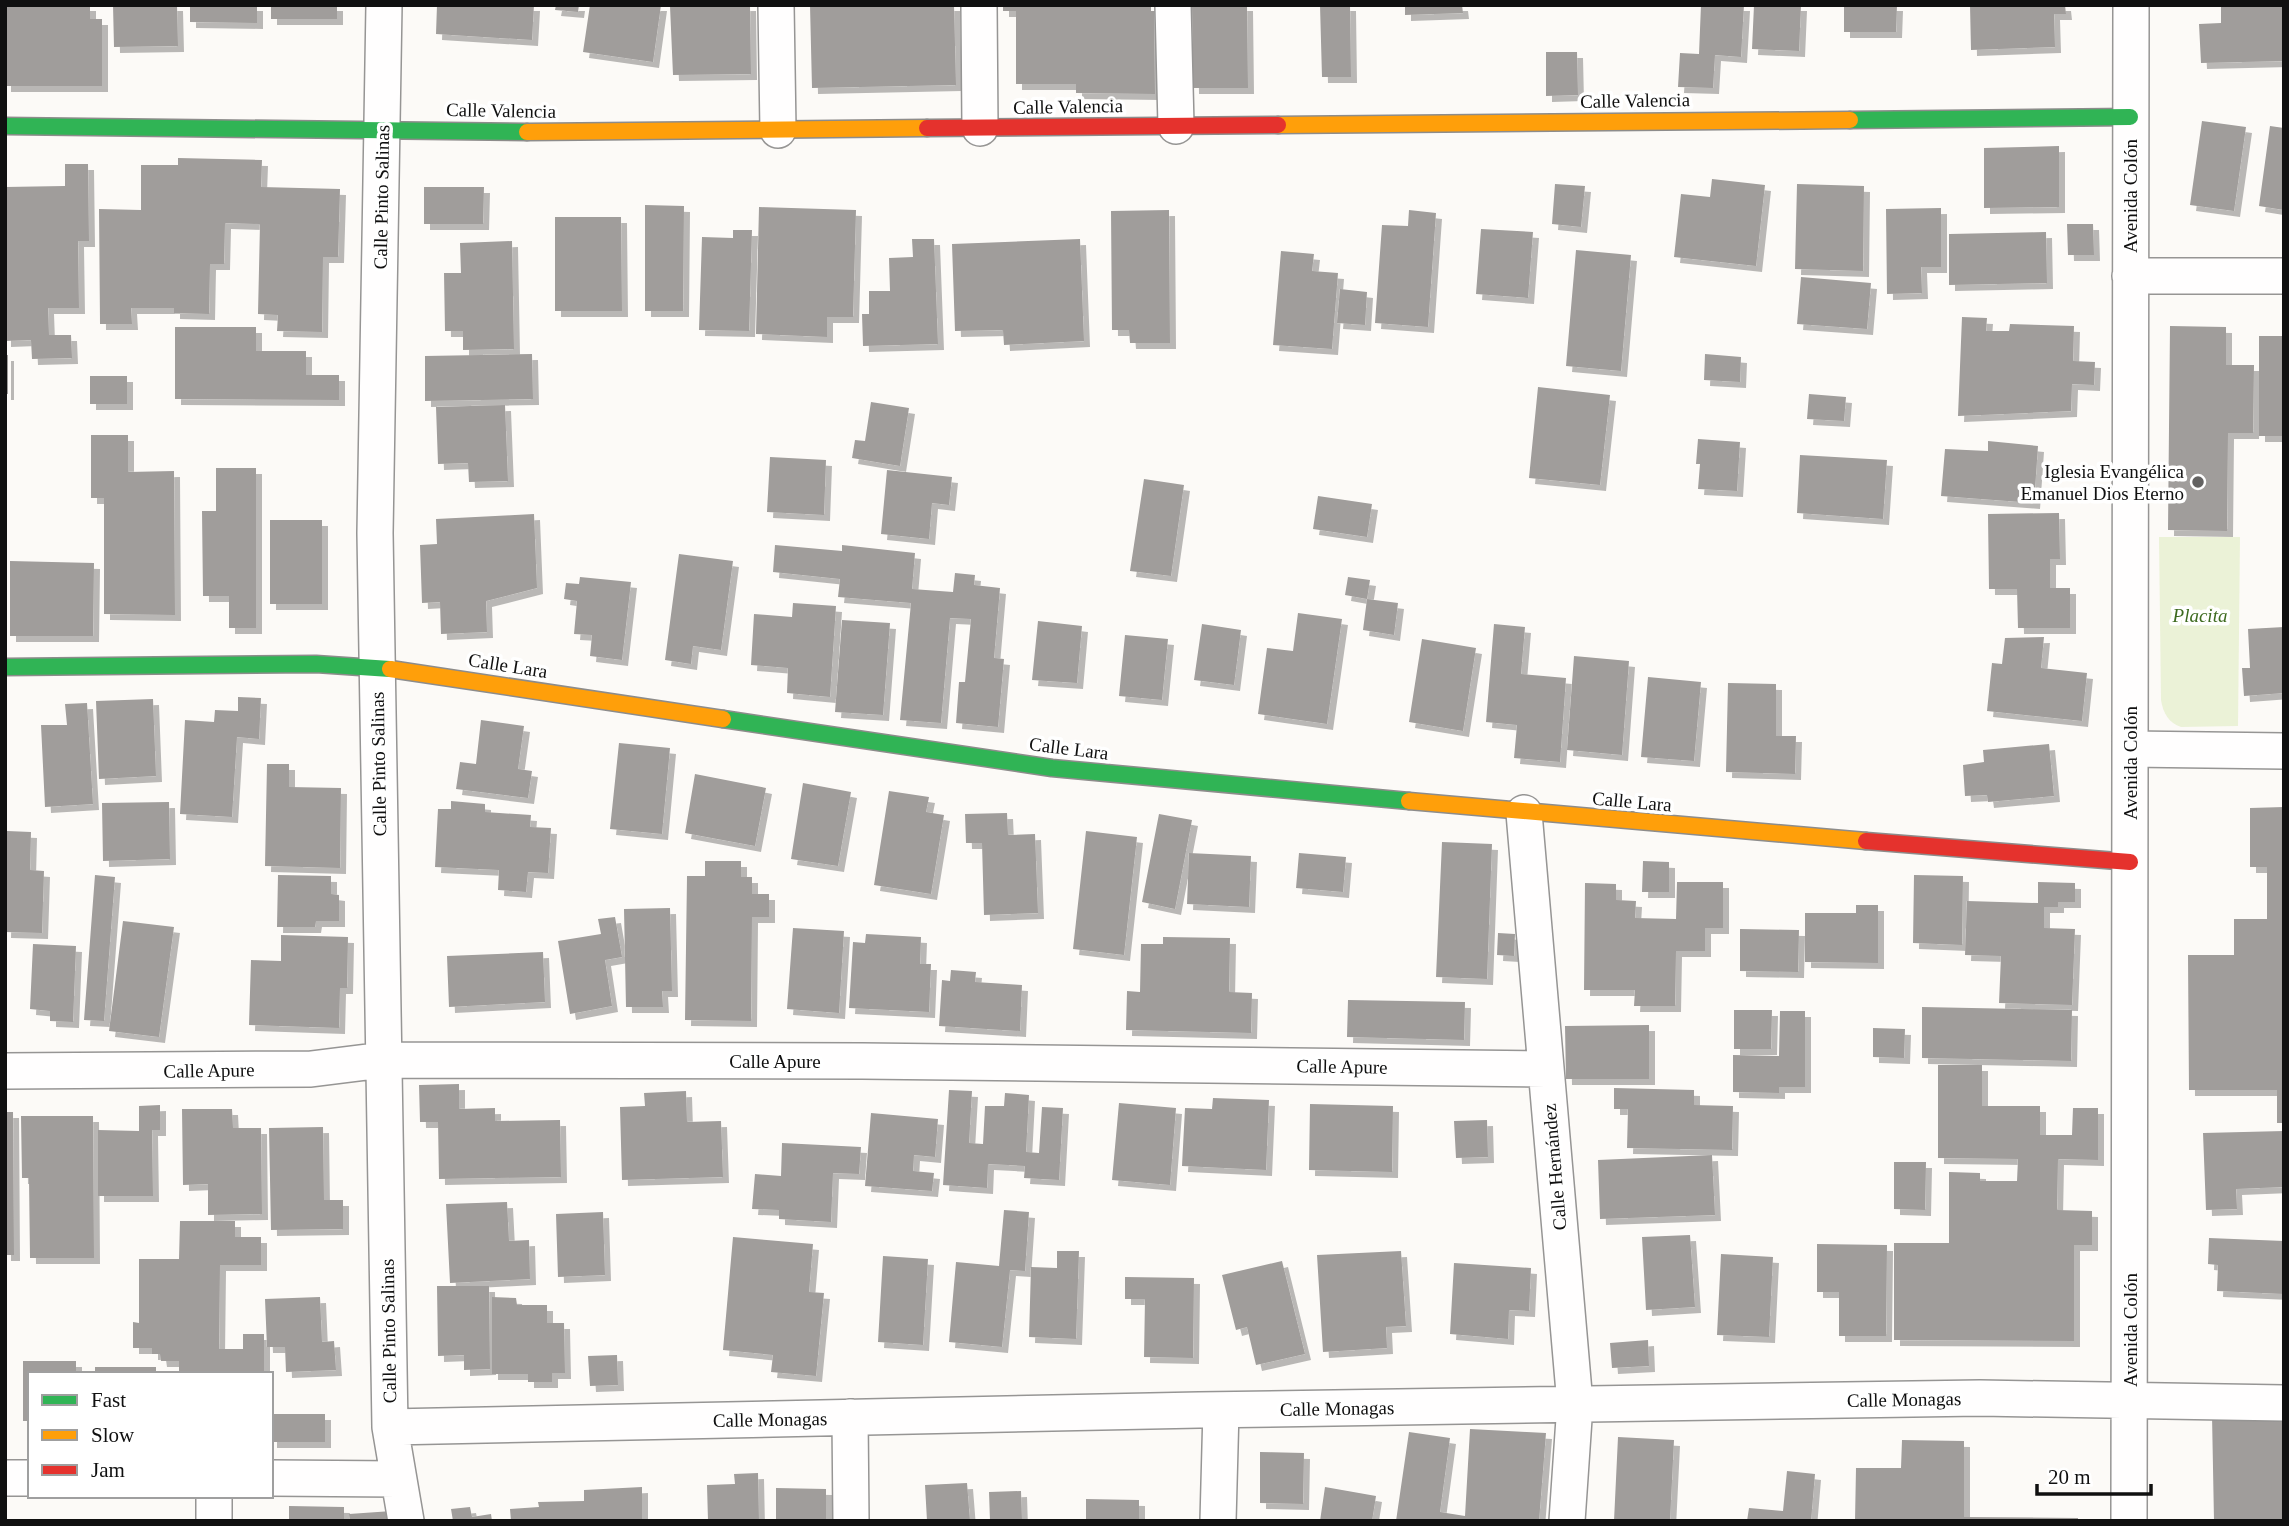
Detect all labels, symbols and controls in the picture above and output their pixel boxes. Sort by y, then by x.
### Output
street label: Calle Valencia [1580,89,1691,112]
street label: Calle Valencia [1013,95,1124,118]
street label: Calle Valencia [446,99,557,122]
street label: Calle Pinto Salinas [370,125,393,269]
street label: Avenida Colón [2120,138,2141,253]
place label: Iglesia Evangélica Emanuel Dios Eterno [2020,461,2185,504]
marker: Iglesia Evangélica Emanuel Dios Eterno [2190,474,2206,490]
park label: Placita [2172,605,2227,626]
street label: Calle Lara [467,649,549,682]
street label: Calle Pinto Salinas [367,692,390,836]
street label: Avenida Colón [2120,705,2141,820]
street label: Calle Lara [1028,733,1110,764]
street label: Calle Lara [1591,788,1673,815]
street label: Calle Apure [729,1051,821,1072]
street label: Calle Apure [1296,1055,1388,1078]
street label: Calle Apure [163,1059,255,1082]
street label: Calle Hernández [1538,1103,1570,1231]
street label: Calle Pinto Salinas [377,1259,400,1403]
street label: Avenida Colón [2120,1272,2141,1387]
legend [28,1372,273,1498]
text: Fast [91,1388,126,1412]
street label: Calle Monagas [1847,1388,1961,1411]
street label: Calle Monagas [1280,1397,1394,1420]
street label: Calle Monagas [713,1408,827,1431]
text: Slow [91,1423,135,1447]
scale bar [2037,1452,2151,1496]
text: Jam [91,1458,125,1482]
text: 20 m [2048,1465,2091,1489]

